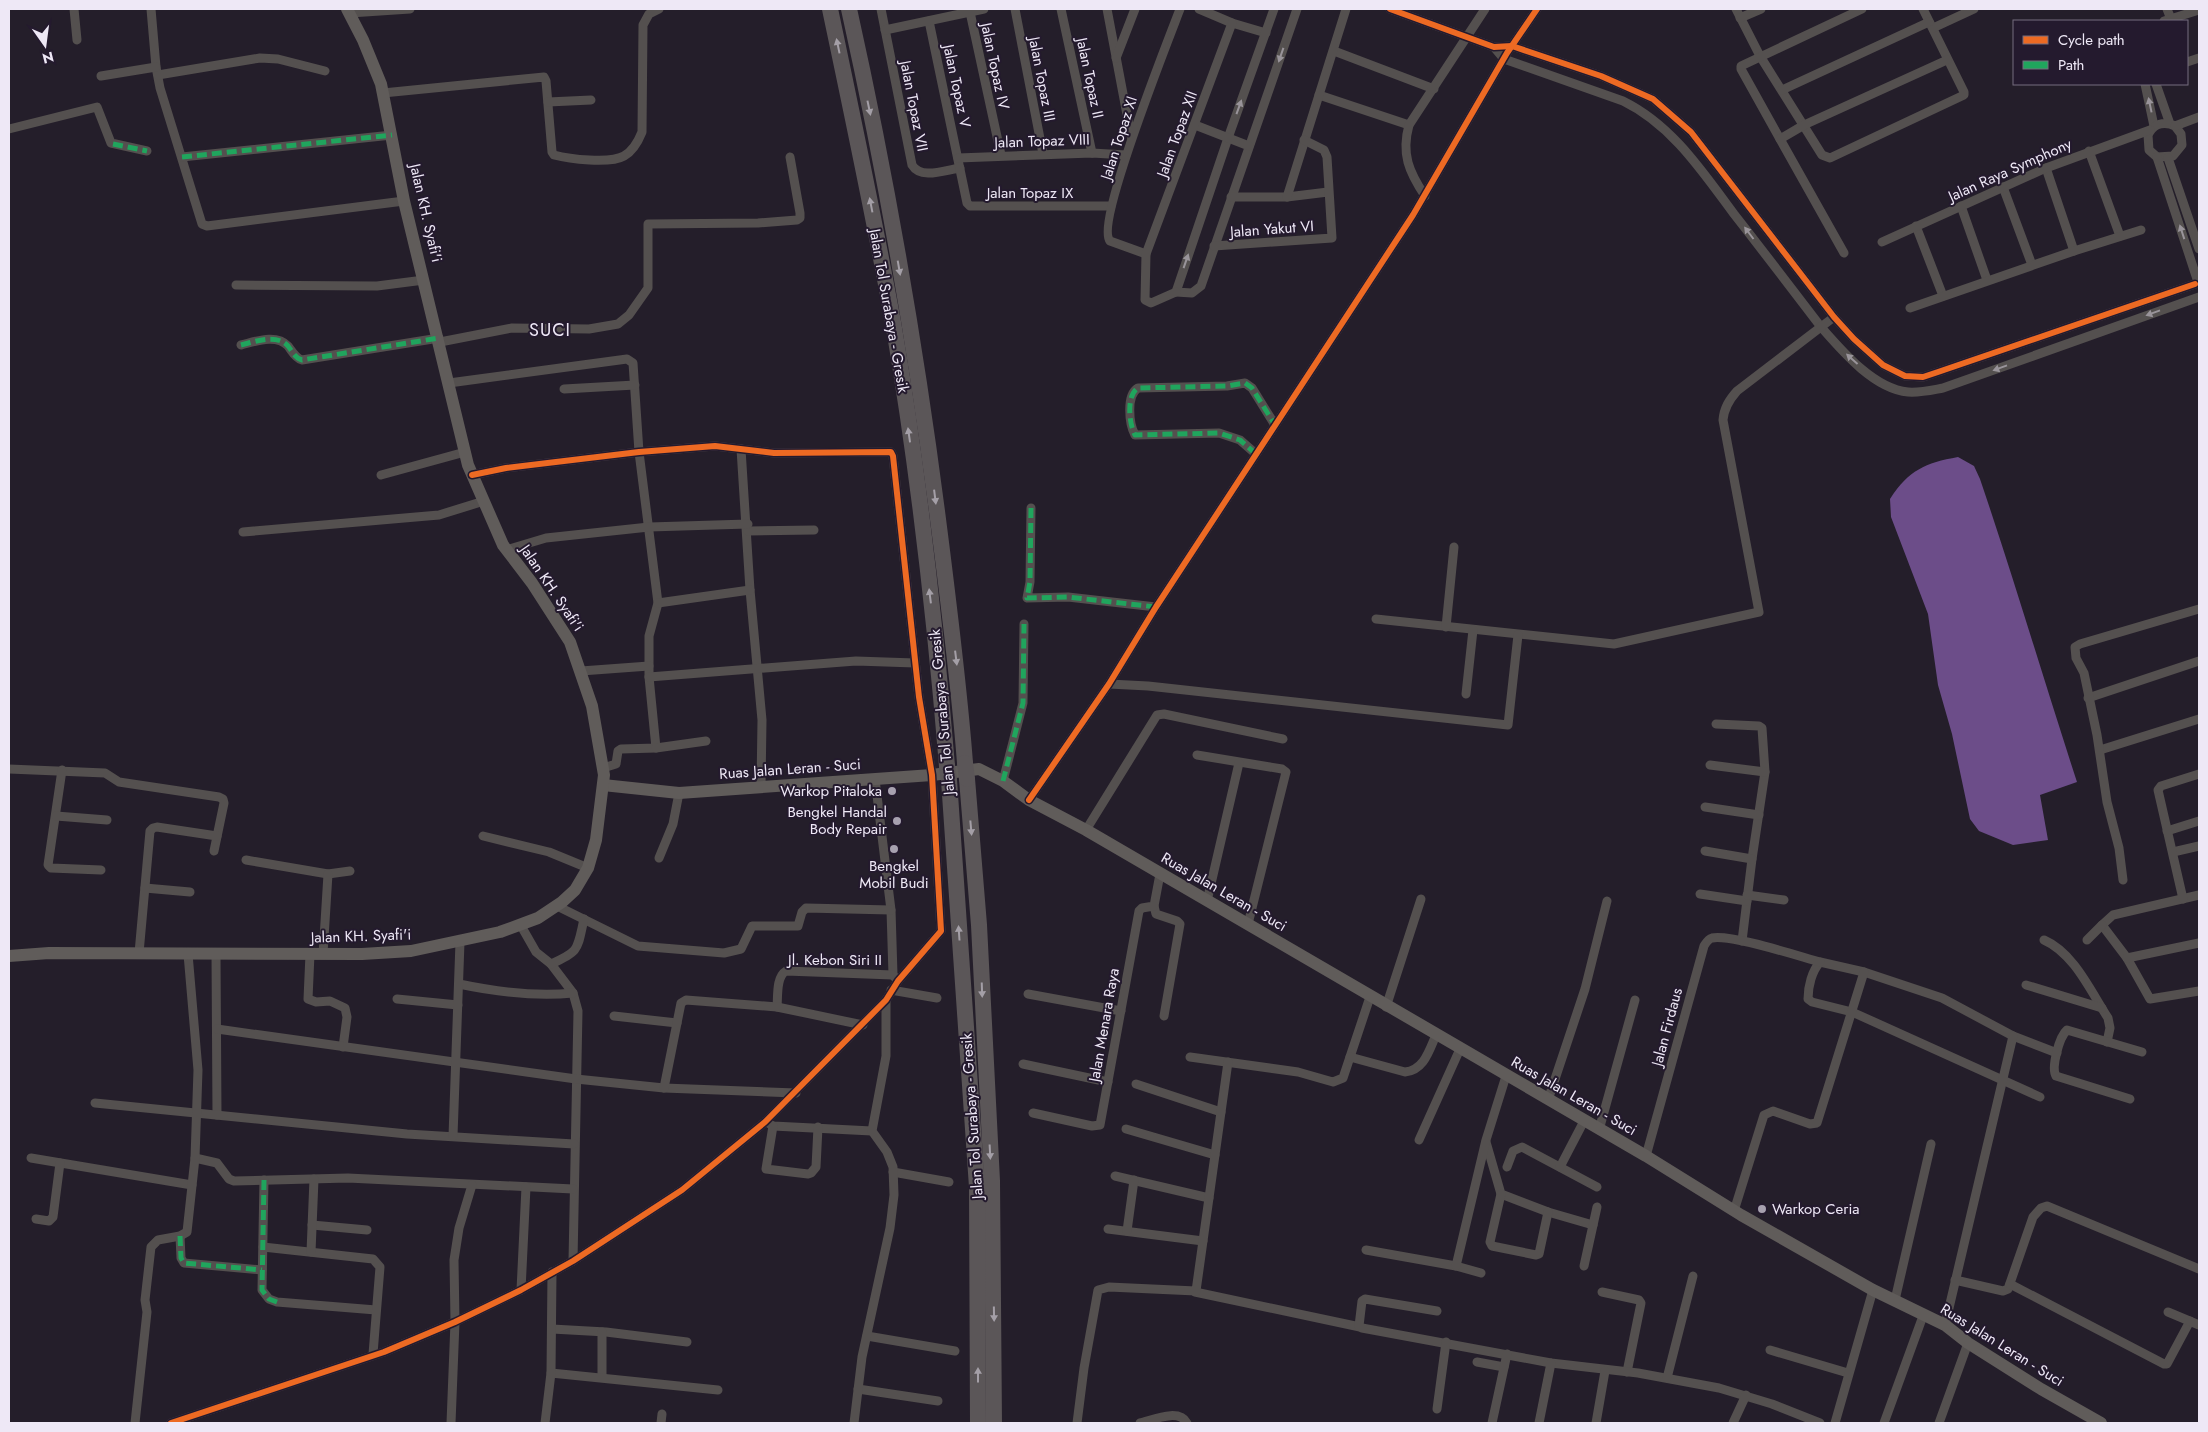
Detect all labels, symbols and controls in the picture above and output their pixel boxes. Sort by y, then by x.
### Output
street label: Jalan Topaz IV [975,19,1015,112]
north arrow [20,20,70,70]
legend [2013,20,2188,85]
text: Cycle path [2058,29,2125,51]
street label: Jalan Topaz III [1023,33,1061,123]
street label: Jalan Topaz II [1070,34,1109,120]
one-way arrow [833,38,841,54]
street label: Jalan Topaz V [937,40,977,130]
text: N [40,47,56,69]
one-way arrow [1276,48,1284,63]
text: Path [2058,54,2084,76]
street label: Jalan Topaz VII [894,57,934,153]
street label: Jalan Topaz XII [1151,88,1203,182]
street label: Jalan Topaz XI [1095,93,1143,185]
one-way arrow [2146,97,2154,113]
one-way arrow [866,100,874,116]
one-way arrow [1236,100,1243,115]
street label: Jalan Topaz VIII [992,128,1090,154]
street label: Jalan Raya Symphony [1943,133,2076,208]
street label: Jalan KH. Syafi'i [404,160,448,264]
street label: Jalan Topaz IX [985,182,1074,204]
one-way arrow [866,197,874,213]
street label: Jalan Yakut VI [1227,215,1315,243]
street label: Jalan Tol Surabaya - Gresik [863,225,914,395]
one-way arrow [2178,225,2185,240]
one-way arrow [1744,227,1755,240]
one-way arrow [1183,254,1191,269]
one-way arrow [896,260,904,276]
one-way arrow [2146,310,2161,317]
district label: SUCI [529,317,571,343]
one-way arrow [1846,353,1859,364]
one-way arrow [1993,365,2008,372]
one-way arrow [905,426,913,442]
one-way arrow [931,490,939,506]
street label: Jalan KH. Syafi'i [514,539,589,636]
one-way arrow [926,587,934,603]
street label: Jalan Tol Surabaya - Gresik [924,628,960,798]
one-way arrow [952,651,960,667]
street label: Ruas Jalan Leran - Suci [718,753,862,785]
place label: Warkop Pitaloka [780,780,882,802]
marker: Warkop Pitaloka [886,785,898,797]
place label: Bengkel Handal Body Repair [787,801,888,840]
marker: Bengkel Handal Body Repair [891,815,903,827]
one-way arrow [967,820,975,836]
marker: Bengkel Mobil Budi [888,843,900,855]
street label: Ruas Jalan Leran - Suci [1157,847,1291,937]
place label: Bengkel Mobil Budi [859,855,929,894]
street label: Jalan KH. Syafi'i [308,923,412,949]
one-way arrow [955,924,963,940]
street label: Jl. Kebon Siri II [786,949,882,971]
street label: Jalan Menara Raya [1083,966,1125,1086]
one-way arrow [978,982,986,998]
street label: Jalan Firdaus [1645,985,1688,1070]
street label: Jalan Tol Surabaya - Gresik [955,1032,989,1202]
street label: Ruas Jalan Leran - Suci [1507,1051,1641,1141]
one-way arrow [987,1144,995,1160]
place label: Warkop Ceria [1772,1198,1860,1220]
marker: Warkop Ceria [1756,1203,1768,1215]
street label: Ruas Jalan Leran - Suci [1936,1298,2068,1392]
one-way arrow [990,1307,998,1323]
one-way arrow [974,1366,982,1382]

